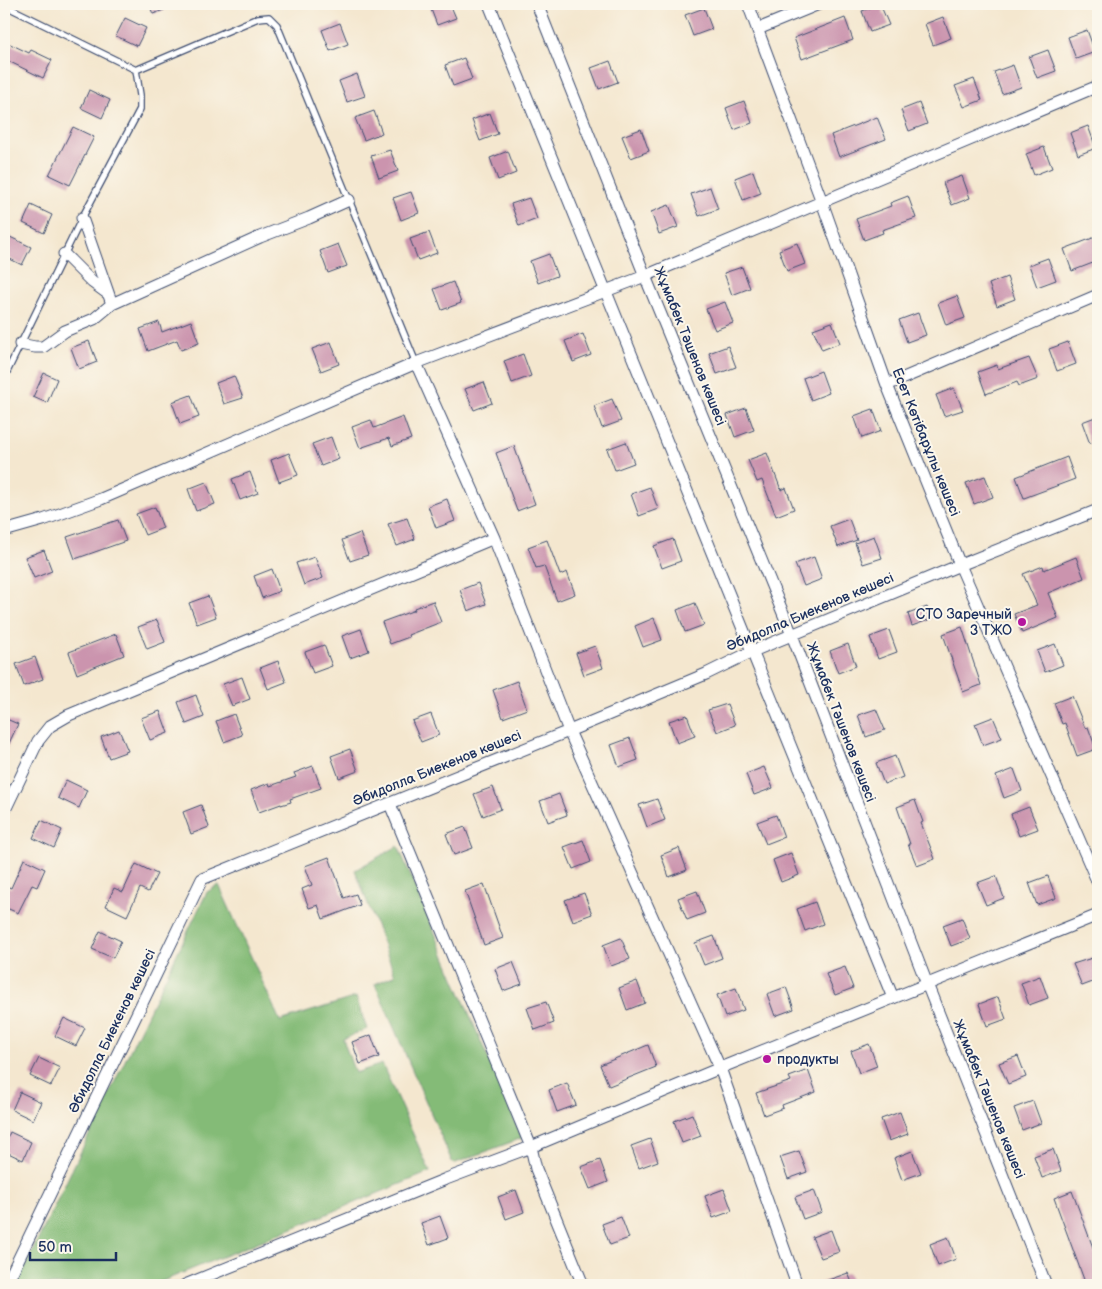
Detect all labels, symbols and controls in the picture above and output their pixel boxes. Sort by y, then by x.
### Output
street label: Жұмабек Тәшенов көшесі [650,264,730,428]
street label: Есет Көтібарұлы көшесі [888,365,964,519]
street label: Әбидолла Биекенов көшесі [724,569,896,655]
place label: СТО Заречный 3 ТЖО [916,606,1012,639]
marker: СТО Заречный 3 ТЖО [1016,616,1028,628]
street label: Жұмабек Тәшенов көшесі [803,640,879,804]
street label: Әбидолла Биекенов көшесі [350,726,524,810]
street label: Әбидолла Биекенов көшесі [65,946,159,1116]
street label: Жұмабек Тәшенов көшесі [949,1017,1029,1181]
place label: продукты [777,1051,839,1068]
marker: продукты [761,1053,773,1065]
scale bar [30,1229,116,1261]
text: 50 m [38,1238,72,1257]

